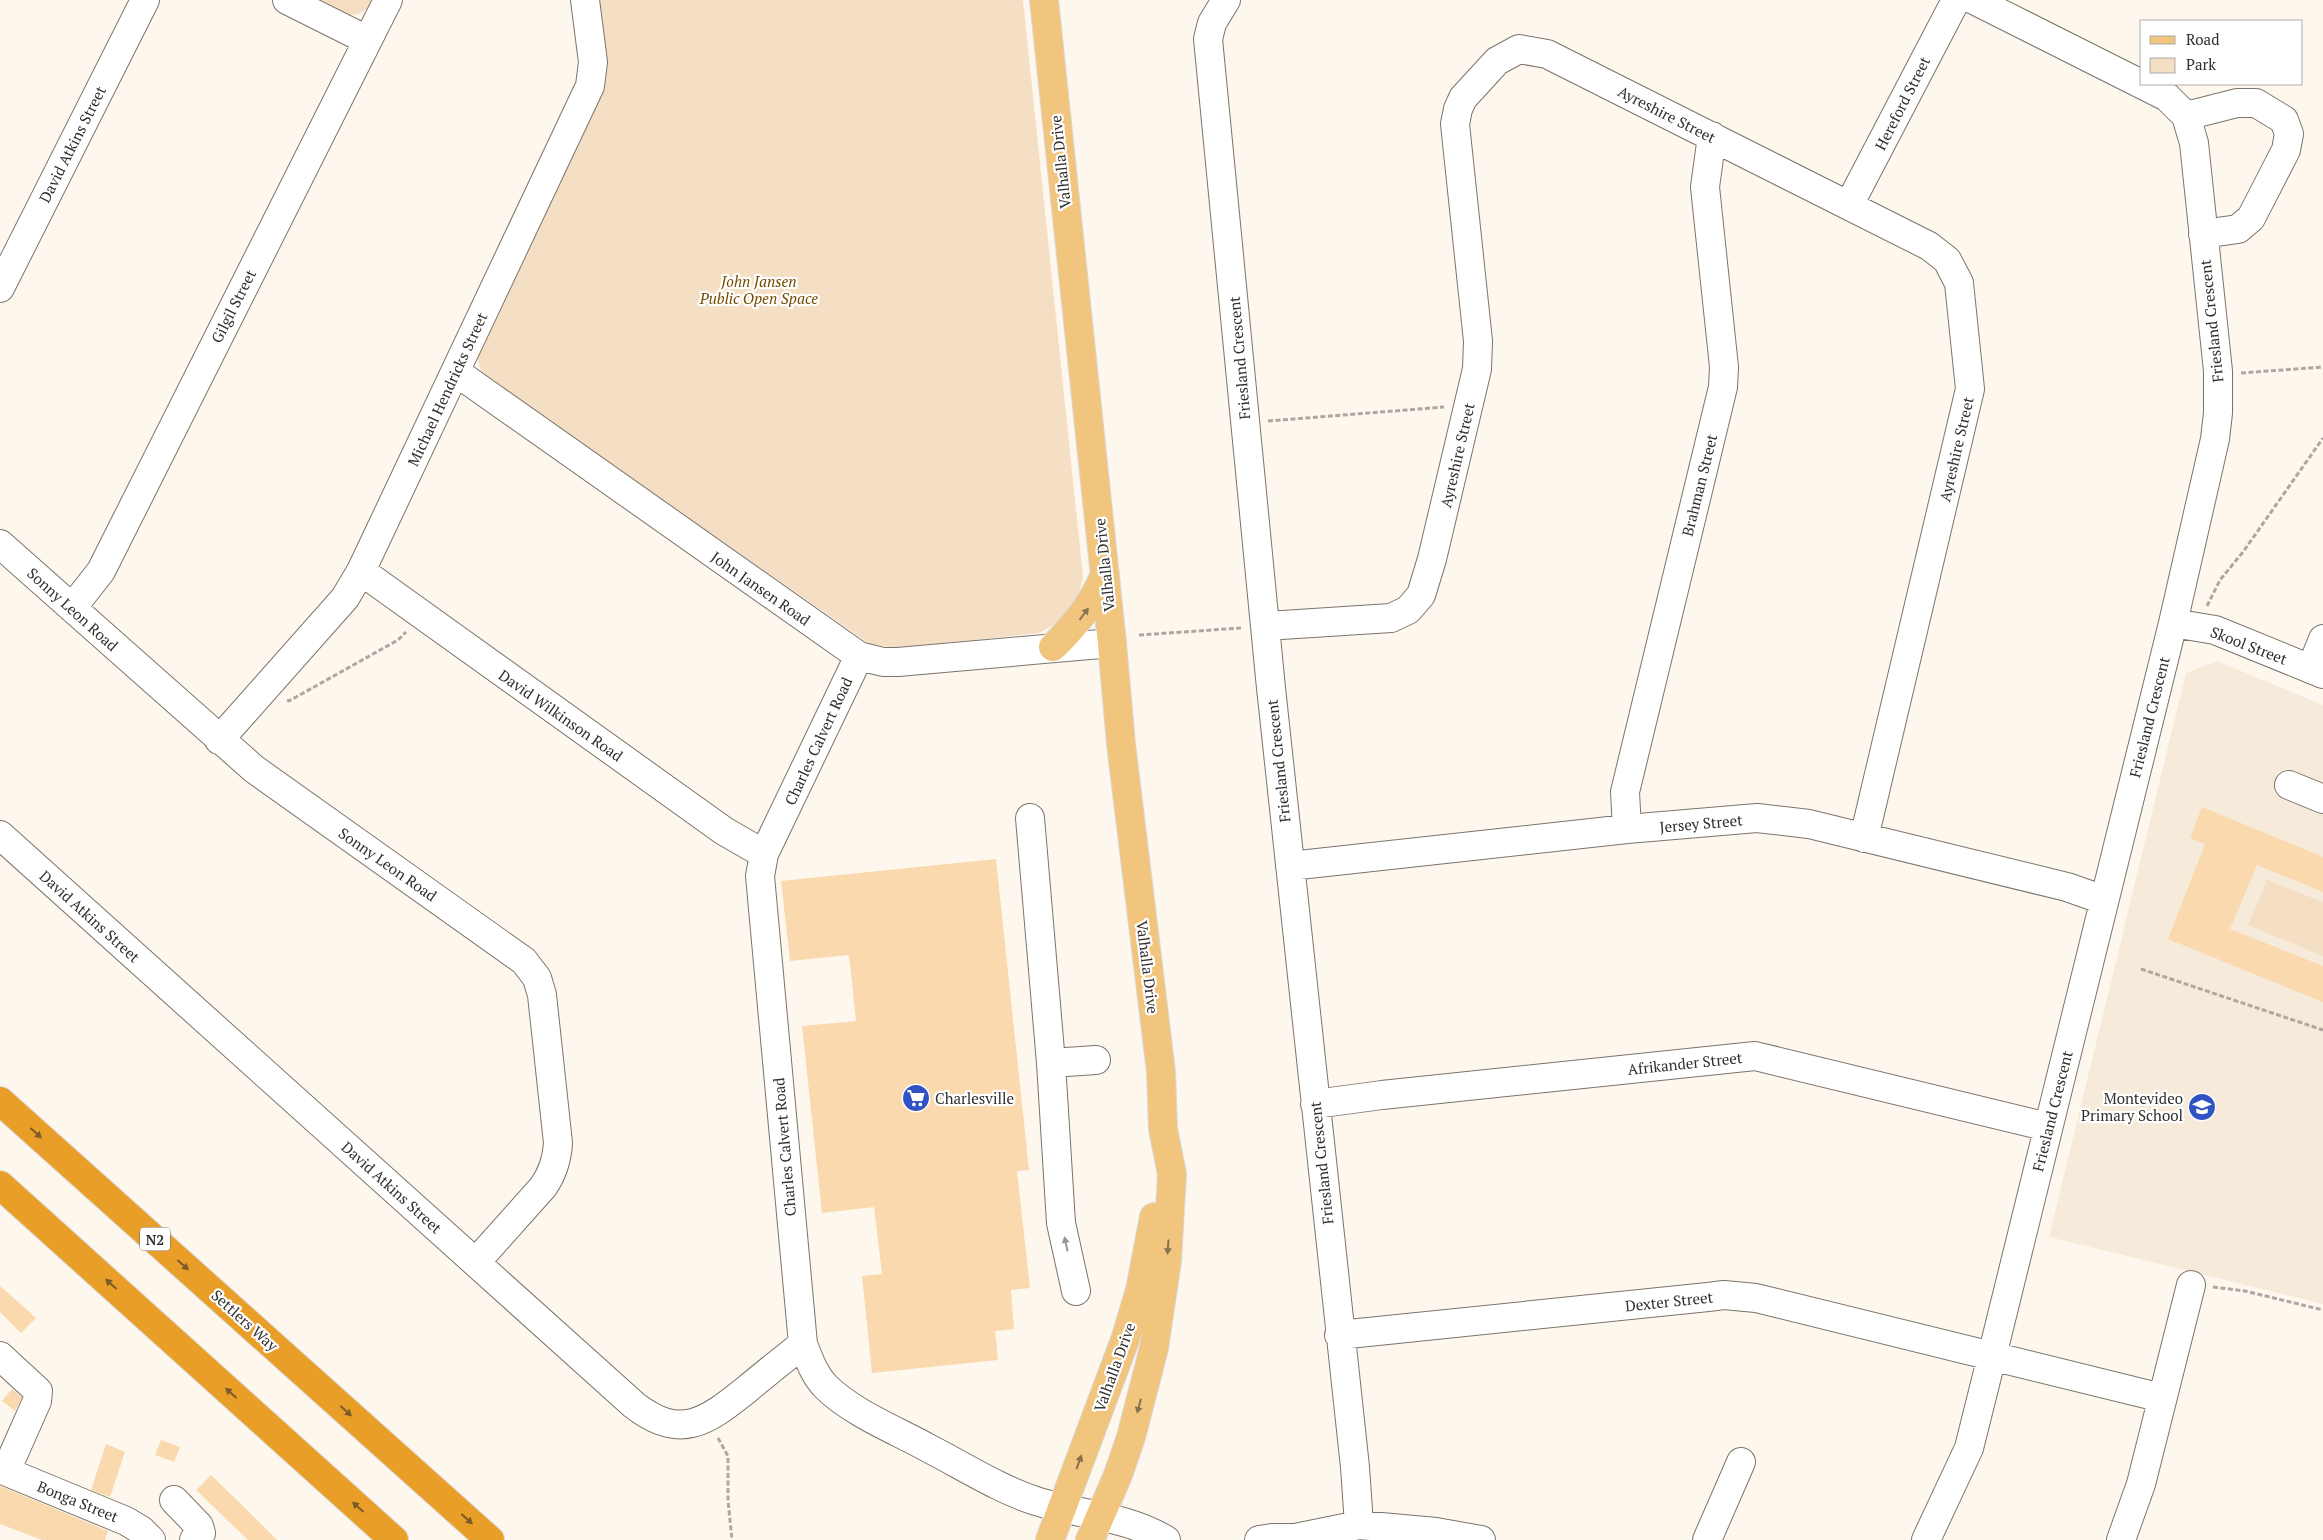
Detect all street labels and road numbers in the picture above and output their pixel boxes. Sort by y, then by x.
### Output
street label: Hereford Street [1870,52,1934,153]
street label: Ayreshire Street [1615,81,1720,147]
street label: David Atkins Street [34,82,110,206]
street label: Valhalla Drive [1045,114,1075,210]
street label: Friesland Crescent [2195,258,2227,384]
street label: Gilgil Street [206,265,260,346]
street label: Friesland Crescent [1224,295,1254,420]
street label: Michael Hendricks Street [403,308,492,469]
street label: Ayreshire Street [1934,394,1978,503]
street label: Ayreshire Street [1435,400,1479,509]
street label: Brahman Street [1677,431,1721,538]
street label: Valhalla Drive [1089,517,1119,613]
street label: John Jansen Road [708,546,814,630]
street label: Sonny Leon Road [23,563,123,655]
street label: Skool Street [2208,621,2291,669]
street label: Friesland Crescent [2124,654,2174,779]
street label: David Wilkinson Road [495,665,627,765]
street label: Charles Calvert Road [780,674,856,808]
street label: Friesland Crescent [1262,698,1294,824]
street label: Jersey Street [1659,809,1744,837]
street label: Sonny Leon Road [335,823,441,905]
street label: David Atkins Street [36,866,145,967]
street label: Valhalla Drive [1132,919,1164,1015]
street label: Afrikander Street [1627,1047,1744,1079]
street label: Friesland Crescent [2027,1048,2077,1173]
street label: Charles Calvert Road [768,1077,800,1217]
street label: Friesland Crescent [1305,1100,1337,1226]
street label: David Atkins Street [338,1137,447,1238]
road number: N2 [140,1228,170,1250]
street label: Settlers Way [208,1285,283,1355]
street label: Dexter Street [1624,1286,1714,1316]
street label: Valhalla Drive [1089,1320,1139,1414]
street label: Bonga Street [35,1476,122,1526]

